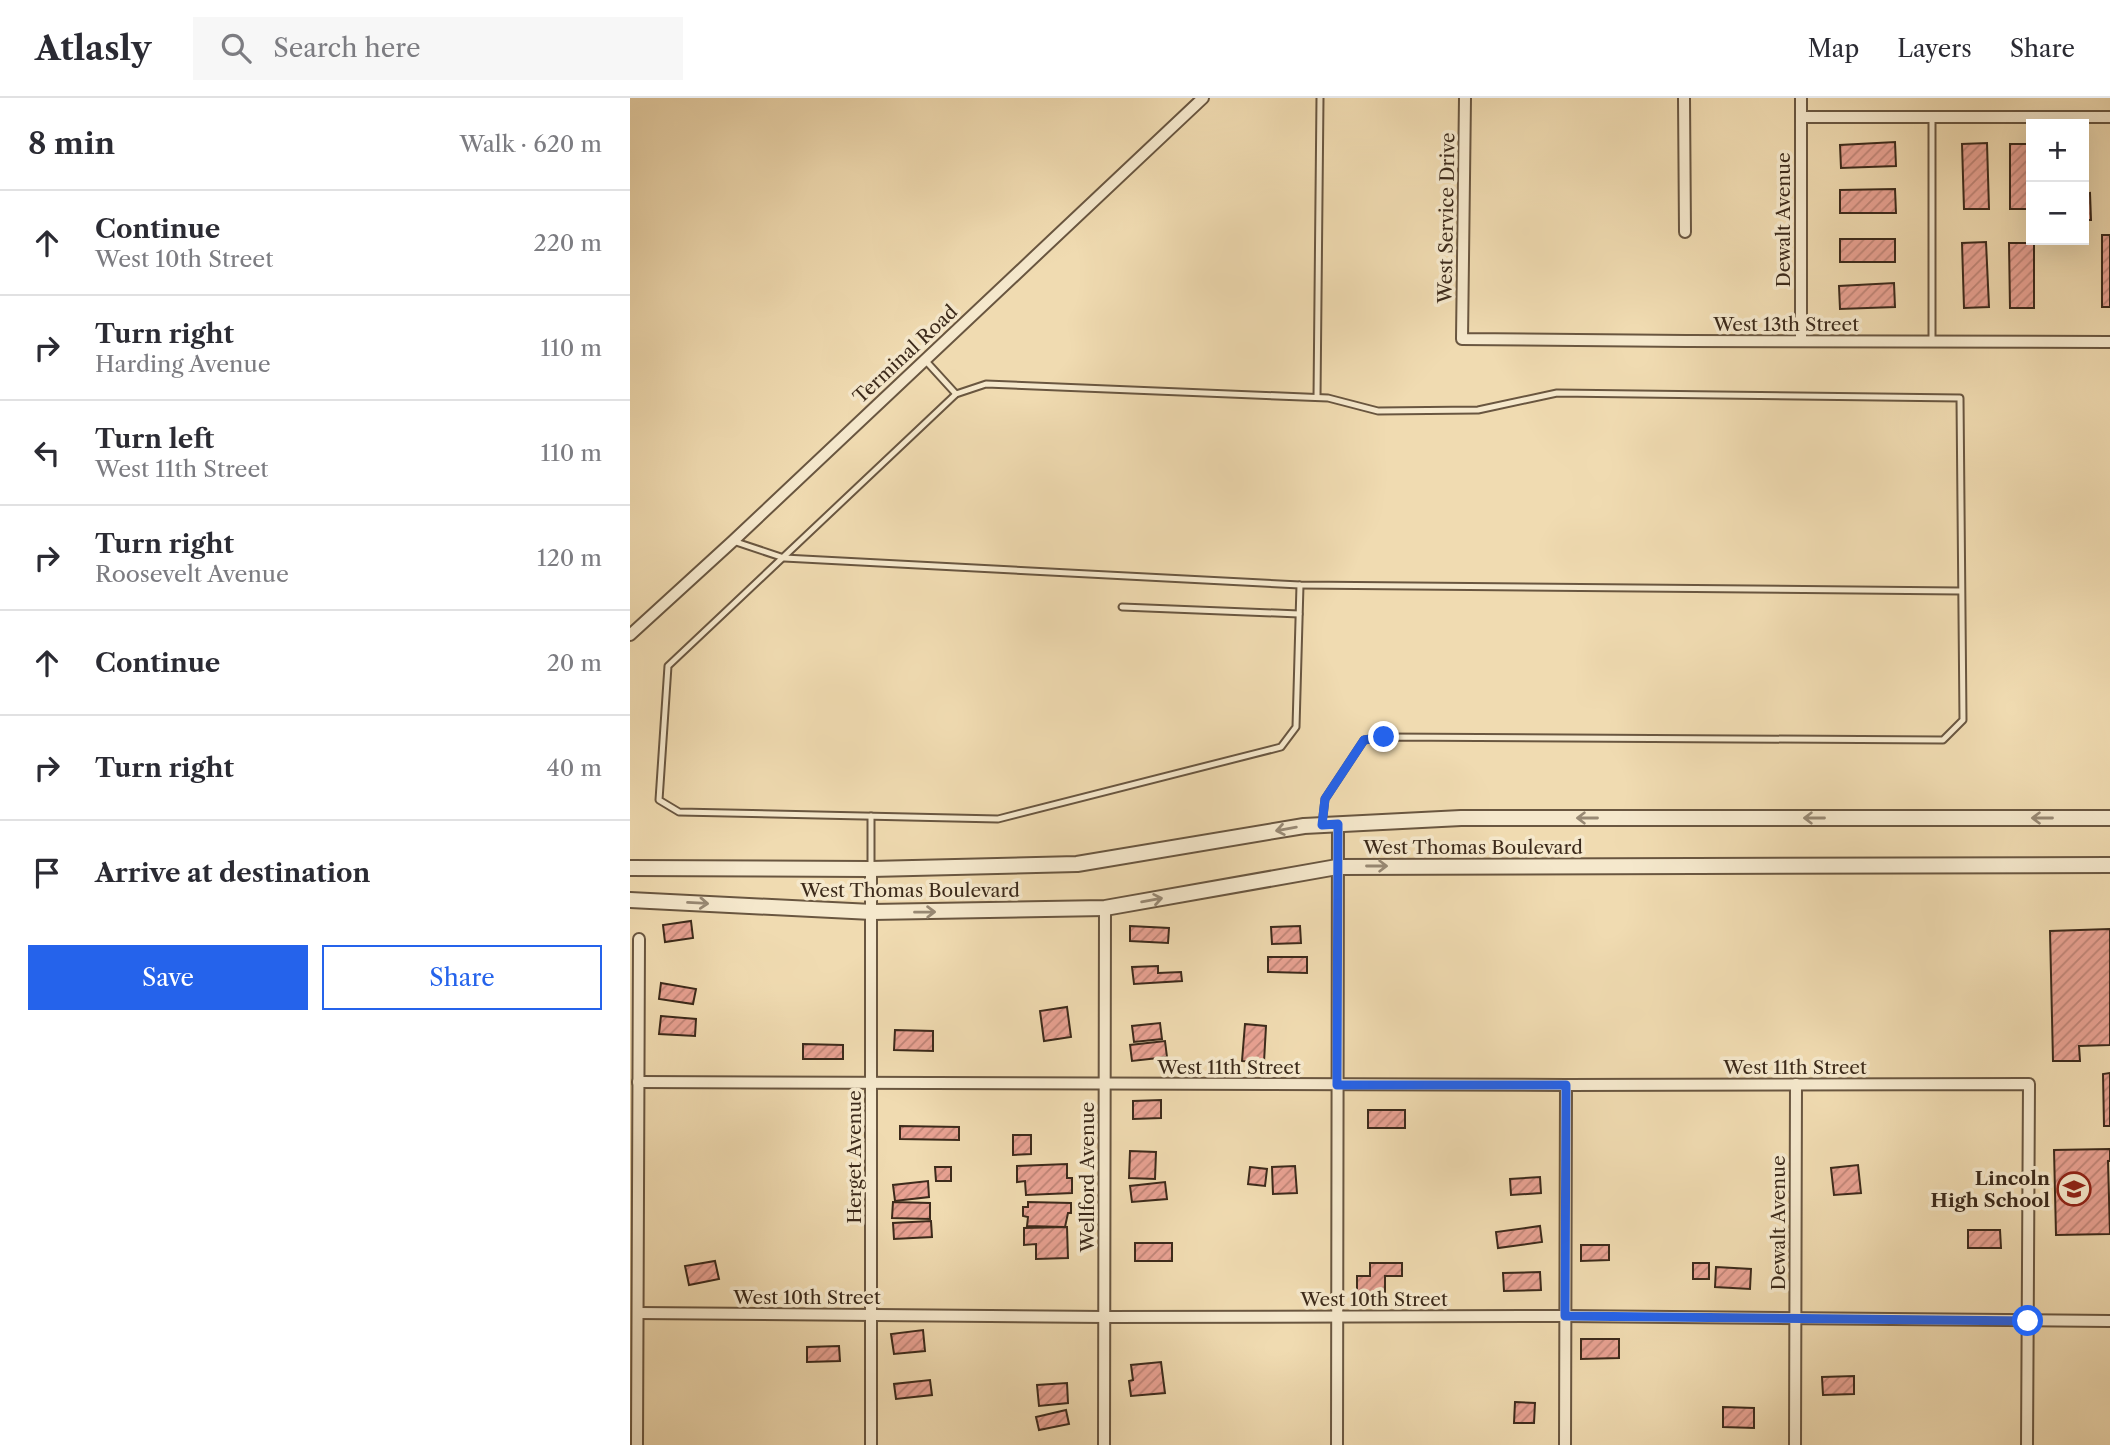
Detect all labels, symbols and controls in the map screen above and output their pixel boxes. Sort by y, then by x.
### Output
search box [193,17,683,80]
text: Atlasly [35,28,151,69]
icon: search [217,29,255,67]
text: Search here [273,32,420,64]
text: Map [1808,34,1859,63]
text: Layers [1897,34,1972,63]
text: Share [2010,34,2075,63]
map controls [2026,119,2089,245]
button: + [2026,119,2089,182]
text: 8 min [28,125,115,162]
text: Walk · 620 m [460,130,602,158]
street label: West Service Drive [1433,132,1459,305]
street label: Dewalt Avenue [1772,152,1795,288]
button: − [2026,182,2089,245]
text: Continue [95,213,220,245]
icon: ahead [28,224,66,262]
text: 220 m [533,229,602,257]
text: West 10th Street [95,245,273,273]
street label: Terminal Road [848,300,963,409]
street label: West 13th Street [1712,313,1859,336]
text: Turn right [95,318,234,350]
icon: right [28,329,66,367]
text: 110 m [541,334,602,362]
text: Harding Avenue [95,350,271,378]
text: Turn left [95,423,214,455]
icon: left [28,434,66,472]
text: 110 m [541,439,602,467]
text: West 11th Street [95,455,268,483]
text: Turn right [95,528,234,560]
icon: right [28,539,66,577]
text: 120 m [537,544,602,572]
text: Roosevelt Avenue [95,560,289,588]
icon: ahead [28,644,66,682]
text: Continue [95,647,220,679]
text: 20 m [547,649,602,677]
route end [1368,721,1399,752]
icon: right [28,749,66,787]
text: Turn right [95,752,234,784]
text: 40 m [547,754,602,782]
one-way arrow [1576,811,1599,825]
one-way arrow [1803,811,1826,825]
one-way arrow [2031,811,2054,825]
one-way arrow [1275,823,1298,836]
street label: West Thomas Boulevard [1362,836,1583,859]
icon: arrive [28,854,66,892]
text: Arrive at destination [95,857,370,889]
one-way arrow [1365,859,1388,873]
street label: West Thomas Boulevard [799,879,1020,902]
one-way arrow [1140,893,1163,906]
one-way arrow [686,897,709,910]
one-way arrow [914,905,937,918]
button: Save [28,945,308,1010]
button: Share [322,945,602,1010]
street label: West 11th Street [1156,1056,1301,1079]
street label: West 11th Street [1722,1056,1867,1079]
street label: Herget Avenue [843,1090,866,1224]
street label: Wellford Avenue [1076,1102,1099,1253]
street label: Dewalt Avenue [1767,1155,1790,1291]
place label: Lincoln High School [1931,1167,2050,1212]
school or university icon: Lincoln High School [2055,1170,2093,1208]
street label: West 10th Street [732,1286,881,1309]
street label: West 10th Street [1299,1288,1448,1311]
route start [2012,1305,2043,1336]

